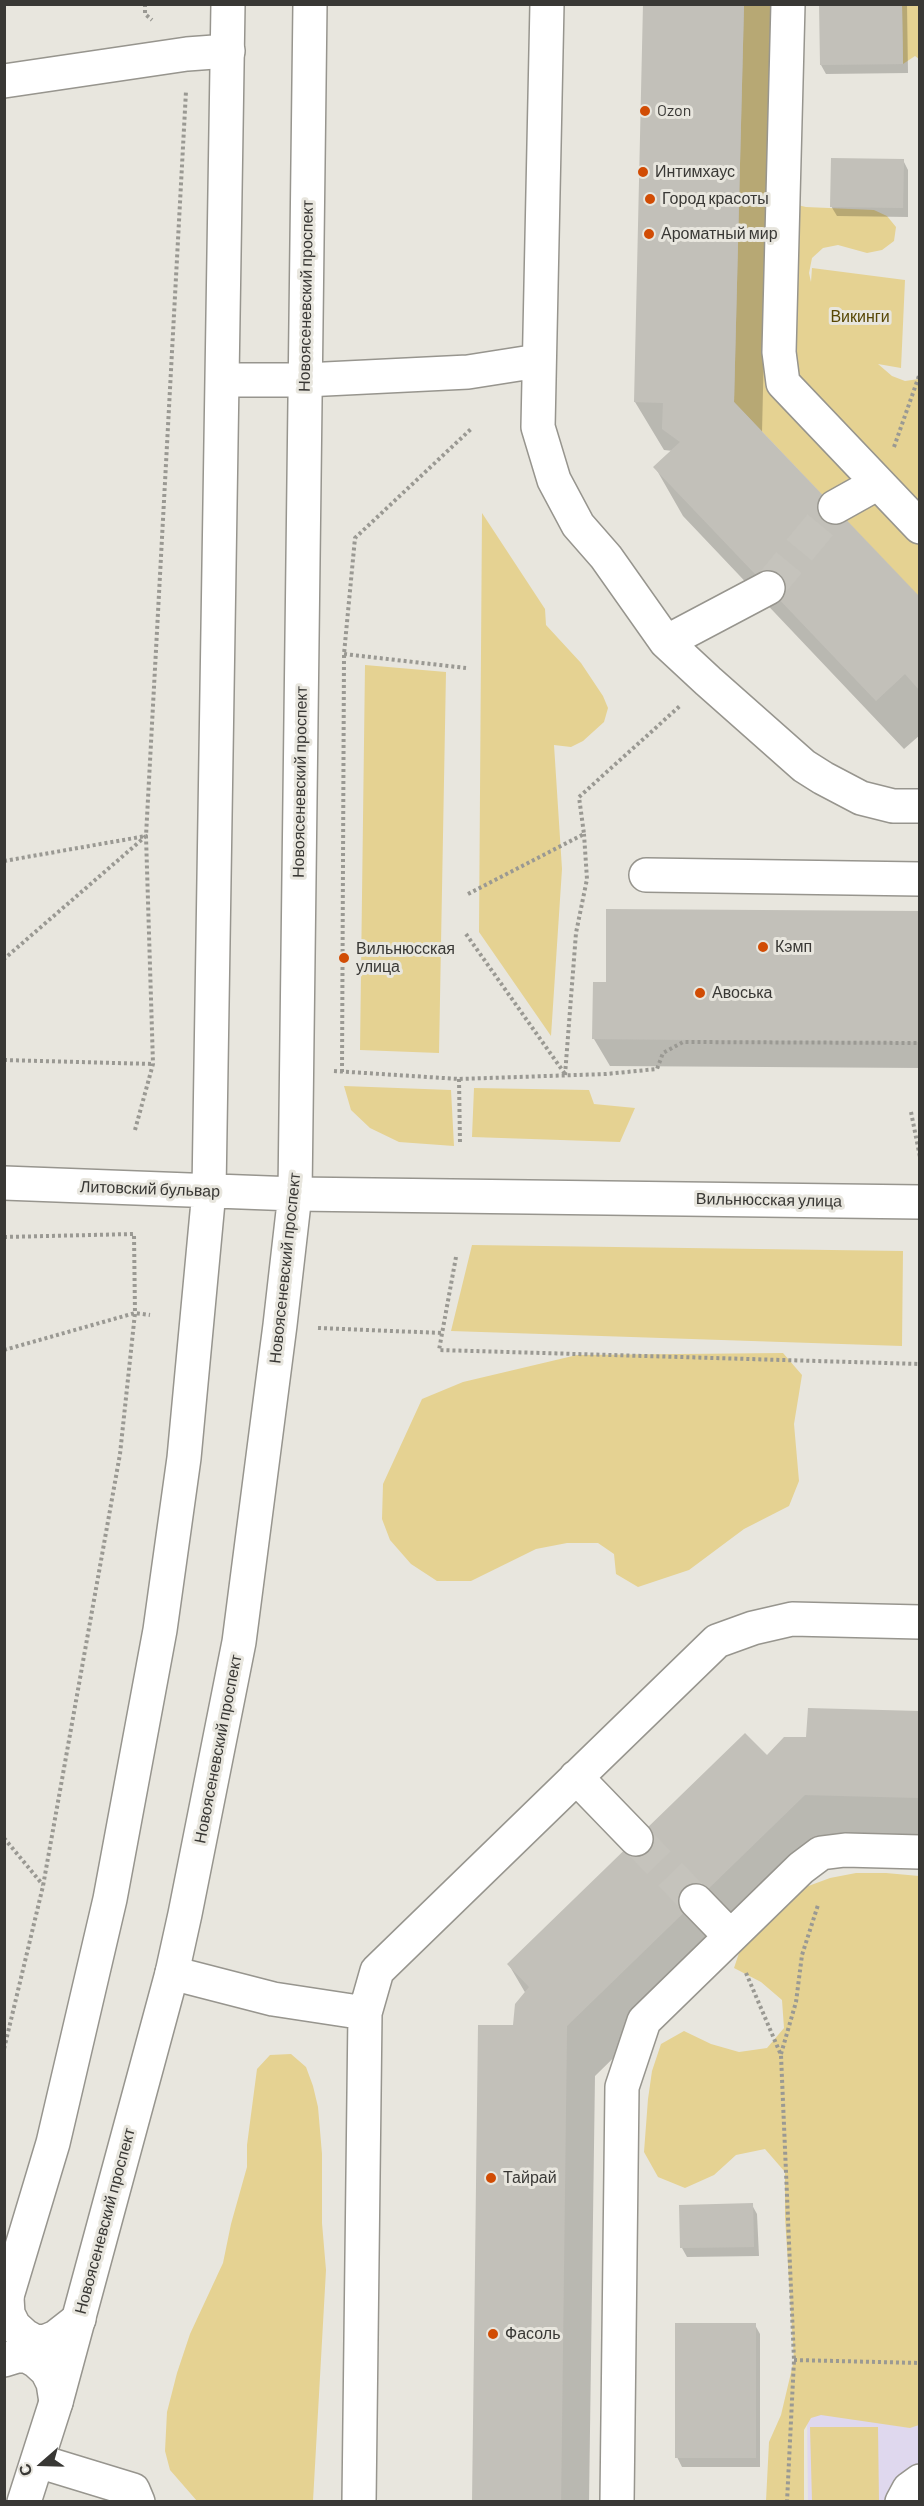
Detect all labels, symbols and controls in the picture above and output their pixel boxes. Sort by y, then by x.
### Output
place label: Ozon [657,101,691,121]
marker: Ozon [638,104,652,118]
place label: Интимхаус [655,162,735,182]
marker: Интимхаус [636,165,650,179]
place label: Город красоты [662,189,769,209]
marker: Город красоты [643,192,657,206]
street label: Новоясеневский проспект [295,200,317,392]
place label: Ароматный мир [661,224,778,244]
marker: Ароматный мир [642,227,656,241]
park label: Викинги [830,307,890,327]
street label: Новоясеневский проспект [289,686,311,878]
place label: Кэмп [775,937,812,957]
place label: Вильнюсская улица [356,939,455,977]
marker: Кэмп [756,940,770,954]
marker: Вильнюсская улица [337,951,351,965]
place label: Авоська [712,983,772,1003]
marker: Авоська [693,986,707,1000]
street label: Новоясеневский проспект [265,1172,305,1364]
street label: Литовский бульвар [80,1177,220,1201]
street label: Вильнюсская улица [696,1189,842,1211]
street label: Новоясеневский проспект [190,1653,246,1845]
street label: Новоясеневский проспект [71,2126,139,2316]
place label: Тайрай [503,2168,557,2188]
marker: Тайрай [484,2171,498,2185]
place label: Фасоль [505,2324,560,2344]
marker: Фасоль [486,2327,500,2341]
north arrow [12,2434,72,2494]
text: С [14,2462,36,2479]

